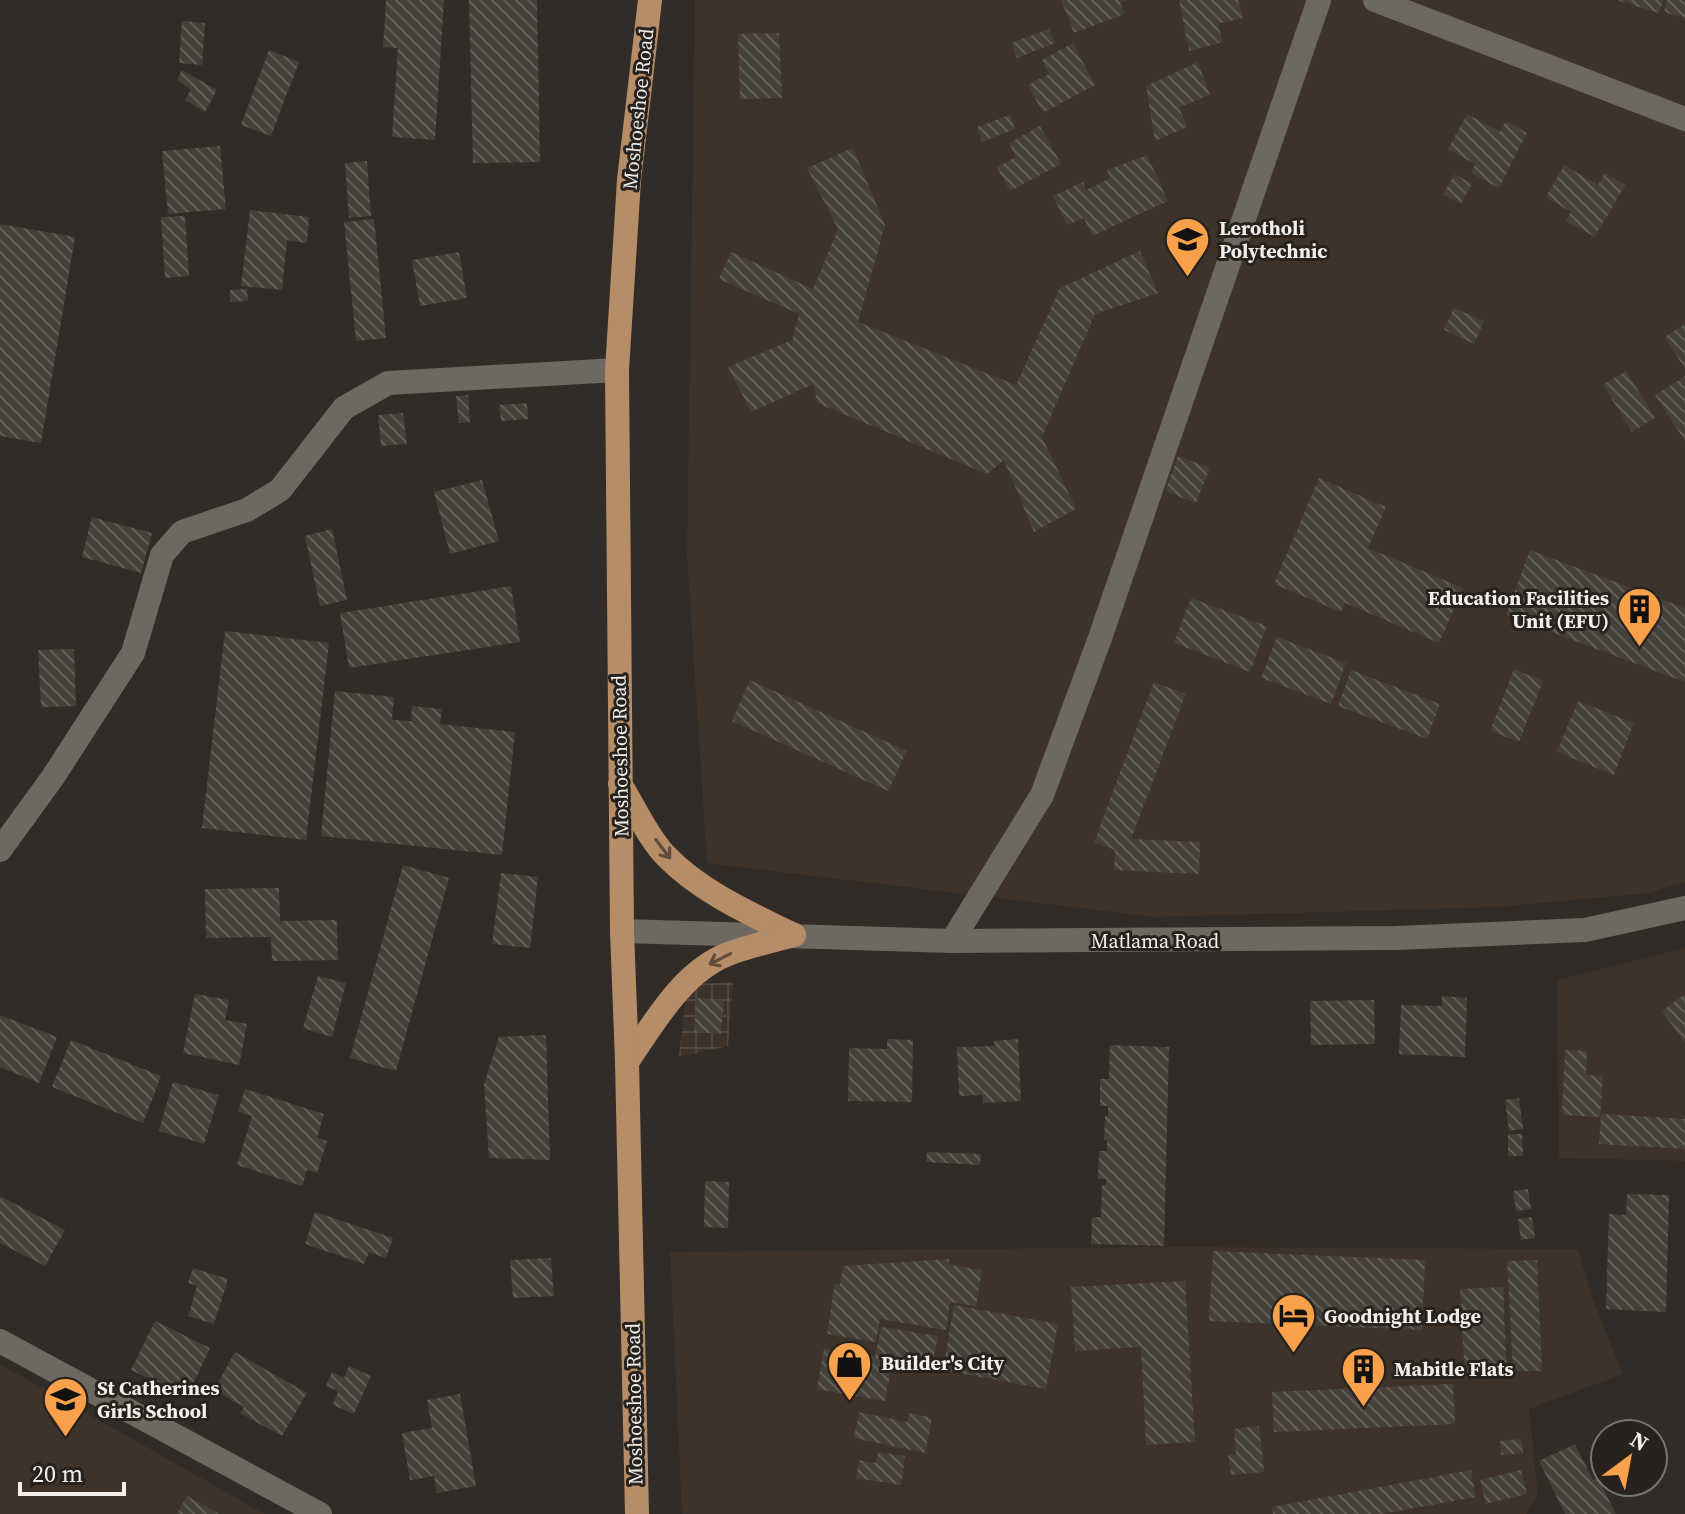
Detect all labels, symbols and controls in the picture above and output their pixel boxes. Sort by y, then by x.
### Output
street label: Moshoeshoe Road [616,26,660,191]
place label: Lerotholi Polytechnic [1219,214,1328,265]
school or university icon: Lerotholi Polytechnic [1164,215,1212,278]
place label: Education Facilities Unit (EFU) [1428,584,1609,635]
building icon: Education Facilities Unit (EFU) [1616,585,1664,648]
street label: Moshoeshoe Road [605,674,635,837]
one-way arrow [654,838,671,860]
street label: Matlama Road [1091,927,1220,955]
one-way arrow [708,952,732,967]
hotel icon: Goodnight Lodge [1269,1292,1317,1355]
place label: Goodnight Lodge [1324,1302,1481,1330]
street label: Moshoeshoe Road [619,1322,649,1485]
shop icon: Builder's City [826,1339,874,1402]
building icon: Mabitle Flats [1339,1345,1387,1408]
place label: Builder's City [881,1349,1004,1377]
place label: Mabitle Flats [1394,1355,1514,1383]
place label: St Catherines Girls School [97,1374,220,1425]
school or university icon: St Catherines Girls School [42,1376,90,1439]
north arrow [1589,1418,1669,1498]
text: N [1625,1424,1654,1458]
scale bar [20,1446,124,1496]
text: 20 m [32,1457,83,1490]

